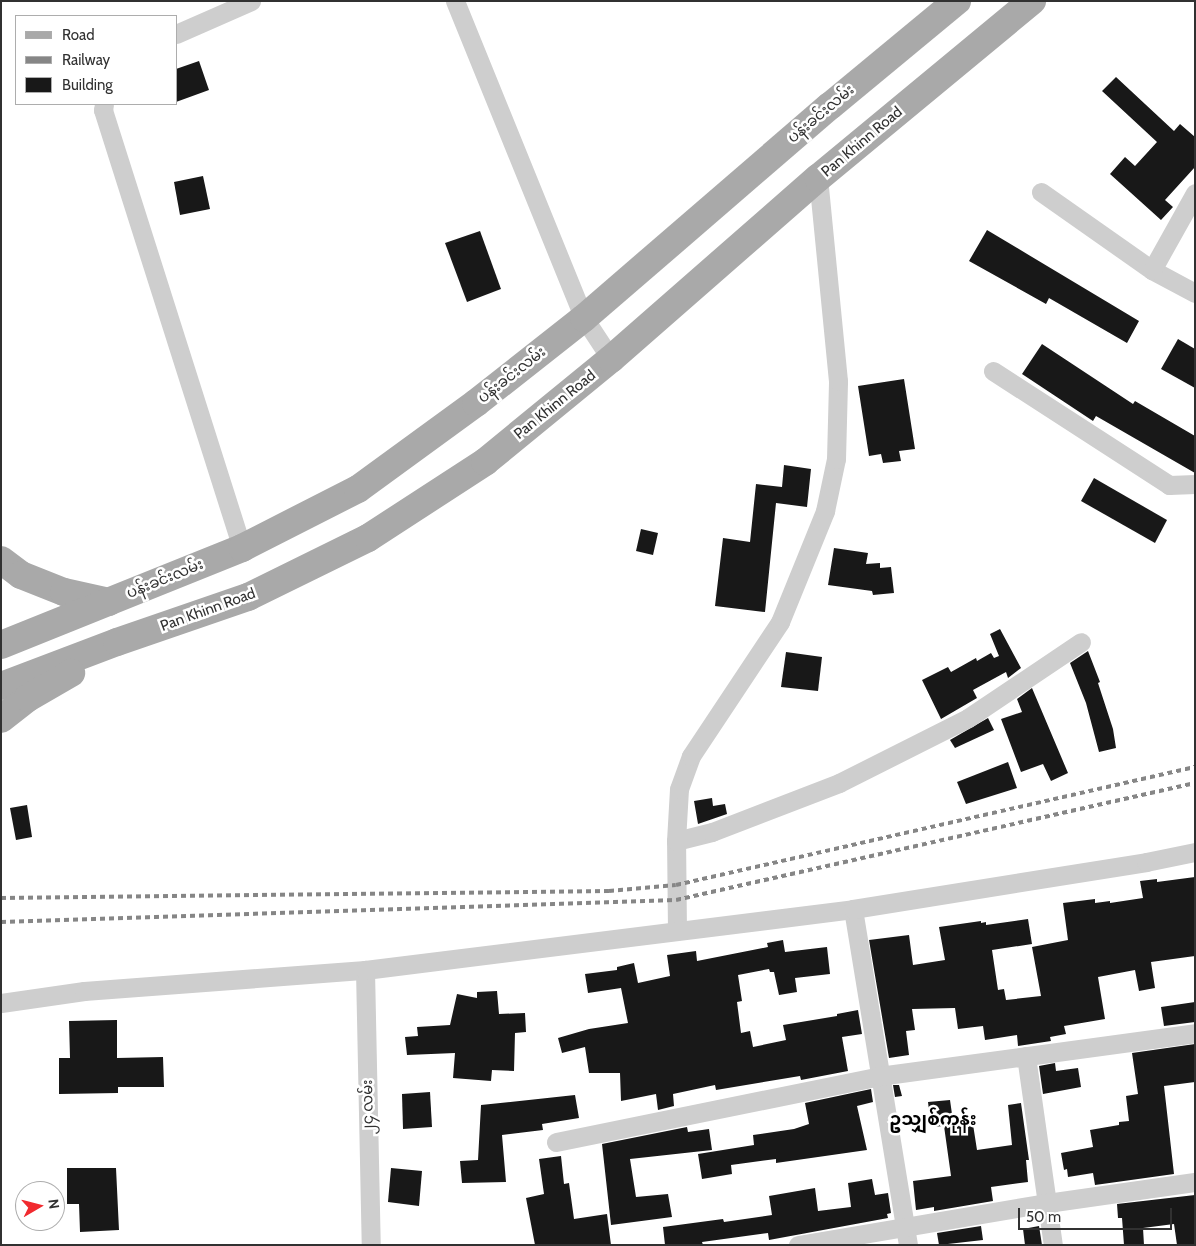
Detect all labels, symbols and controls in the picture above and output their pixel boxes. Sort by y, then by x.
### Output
legend [15,15,178,105]
text: Road [62,26,95,44]
text: Railway [62,51,110,69]
text: Building [62,76,113,94]
street label: ပန်းခင်းလမ်း [784,81,858,147]
street label: Pan Khinn Road [818,103,906,181]
street label: ပန်းခင်းလမ်း [474,343,550,407]
street label: Pan Khinn Road [511,367,599,443]
street label: ပန်းခင်းလမ်း [124,555,206,603]
street label: Pan Khinn Road [158,584,258,636]
street label: ၂၄ လမ်း [359,1079,377,1135]
district label: ဥသျှစ်ကုန်း [889,1108,977,1130]
north arrow [15,1181,65,1231]
text: N [44,1198,63,1210]
scale bar [1021,1198,1175,1230]
text: 50 m [1026,1208,1061,1226]

